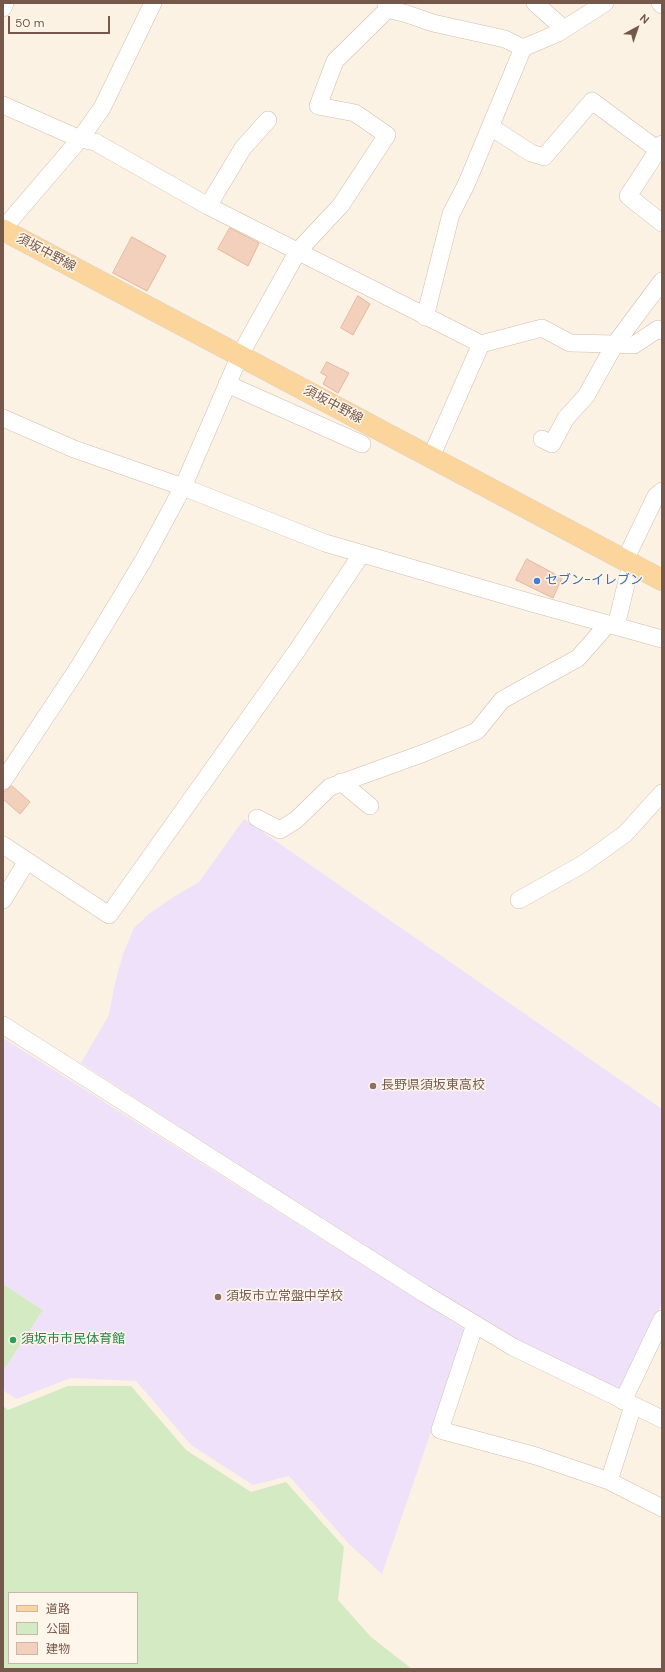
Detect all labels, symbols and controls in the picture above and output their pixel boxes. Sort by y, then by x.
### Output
scale bar [10,8,112,34]
north arrow [617,8,657,48]
text: N [637,11,652,27]
text: 50 m [15,15,44,31]
street label: 須坂中野線 [14,231,78,275]
street label: 須坂中野線 [301,383,365,427]
place label: セブン-イレブン [545,573,643,589]
marker: セブン-イレブン [532,576,542,586]
place label: 長野県須坂東高校 [381,1078,485,1094]
marker: 長野県須坂東高校 [368,1081,378,1091]
place label: 須坂市立常盤中学校 [226,1289,343,1305]
marker: 須坂市立常盤中学校 [213,1292,223,1302]
place label: 須坂市市民体育館 [21,1332,125,1348]
marker: 須坂市市民体育館 [8,1335,18,1345]
legend [8,1592,138,1664]
text: 道路 [46,1601,70,1617]
text: 公園 [46,1621,70,1637]
text: 建物 [46,1641,70,1657]

